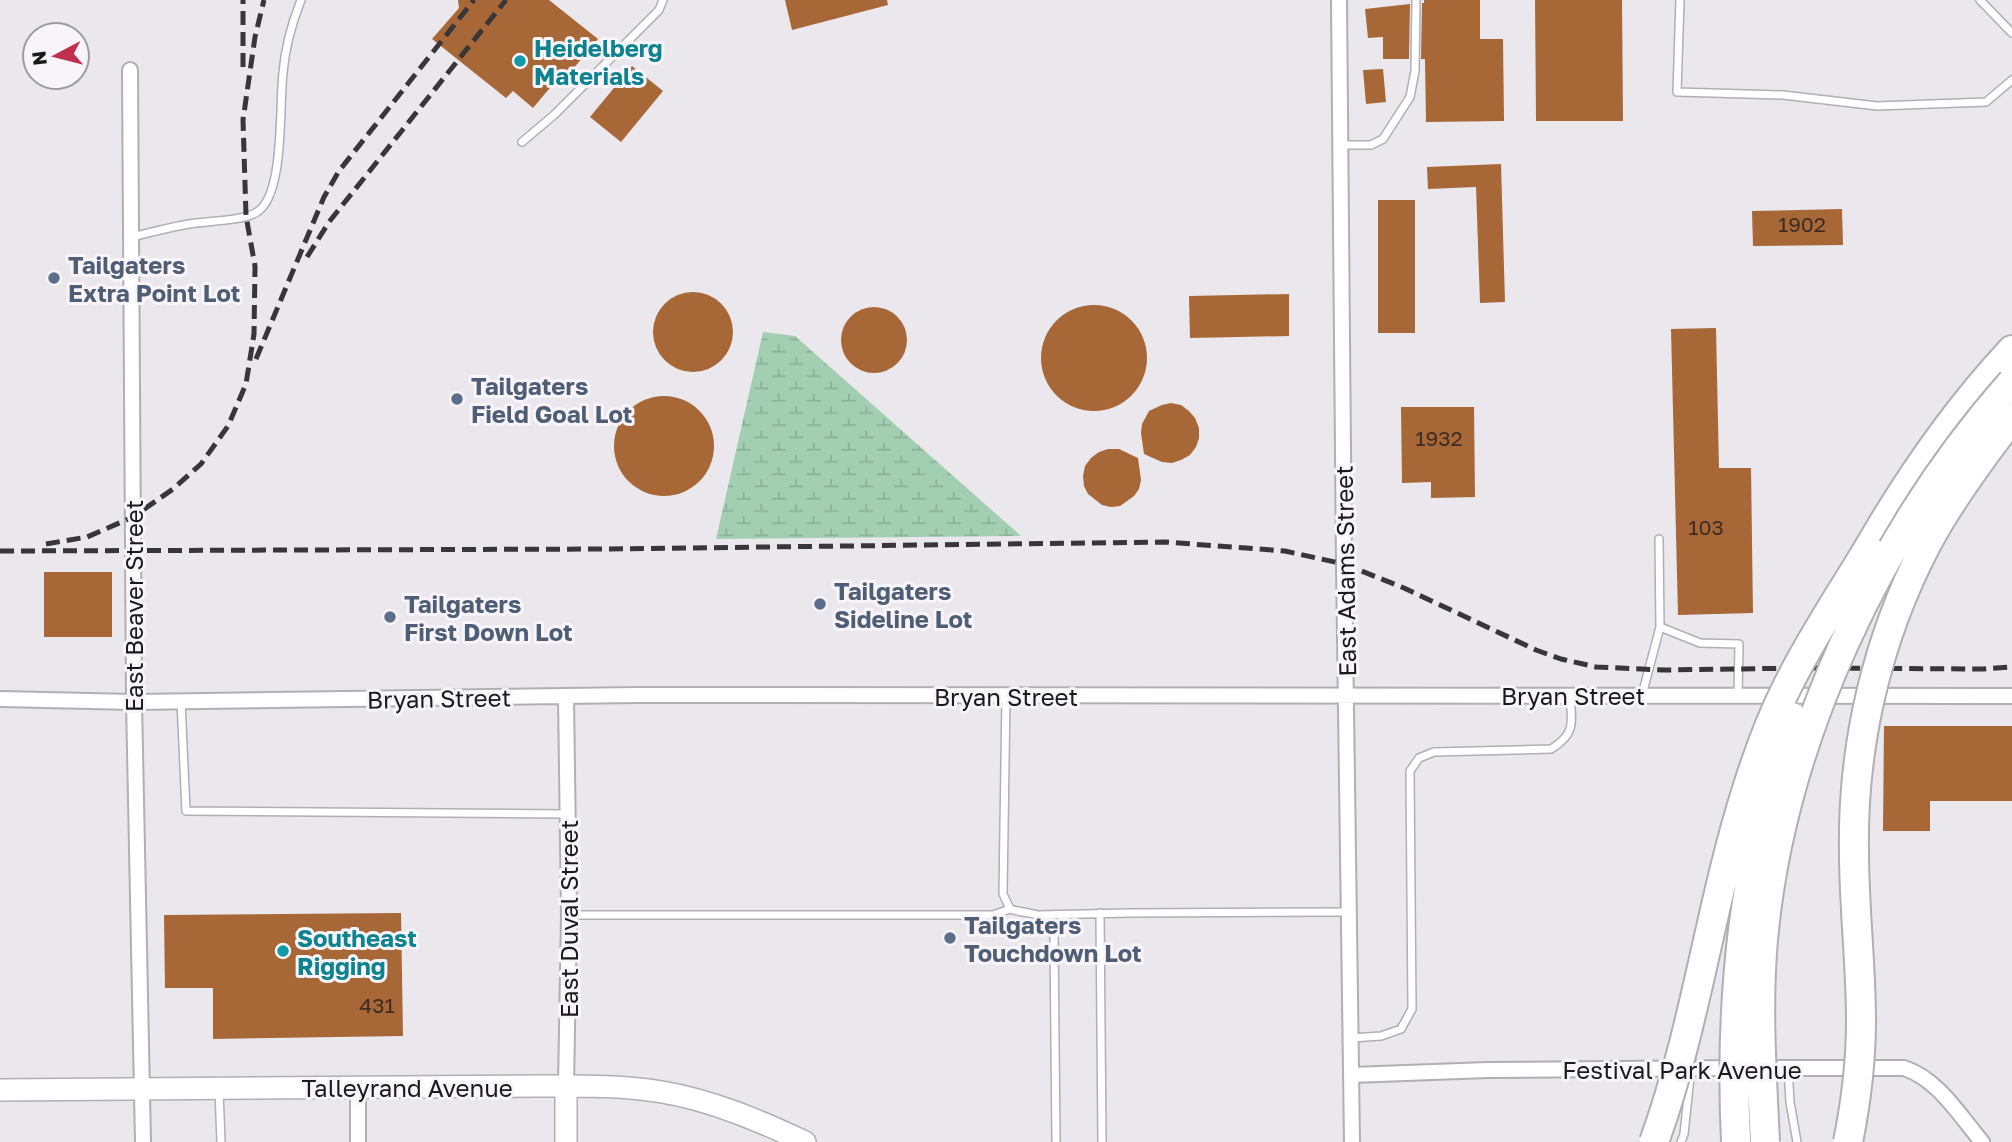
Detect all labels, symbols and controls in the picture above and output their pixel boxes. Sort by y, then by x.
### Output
north arrow [21,21,91,91]
place label: Heidelberg Materials [534,33,663,90]
text: N [26,50,51,67]
marker: Heidelberg Materials [512,53,528,69]
house number: 1902 [1778,211,1826,237]
place label: Tailgaters Extra Point Lot [68,250,240,307]
marker: Tailgaters Extra Point Lot [46,270,62,286]
place label: Tailgaters Field Goal Lot [471,371,632,428]
marker: Tailgaters Field Goal Lot [449,391,465,407]
house number: 1932 [1415,425,1463,451]
street label: East Adams Street [1329,465,1361,677]
street label: East Beaver Street [119,500,148,712]
house number: 103 [1688,514,1724,540]
place label: Tailgaters Sideline Lot [834,576,972,633]
place label: Tailgaters First Down Lot [404,589,573,646]
marker: Tailgaters Sideline Lot [812,596,828,612]
marker: Tailgaters First Down Lot [382,609,398,625]
street label: Bryan Street [1501,681,1645,710]
street label: Bryan Street [367,682,511,714]
street label: Bryan Street [934,682,1078,711]
street label: East Duval Street [554,820,583,1018]
place label: Tailgaters Touchdown Lot [964,910,1142,967]
place label: Southeast Rigging [297,923,417,980]
marker: Tailgaters Touchdown Lot [942,930,958,946]
marker: Southeast Rigging [275,943,291,959]
house number: 431 [359,992,395,1018]
street label: Festival Park Avenue [1562,1055,1802,1084]
street label: Talleyrand Avenue [301,1073,513,1102]

